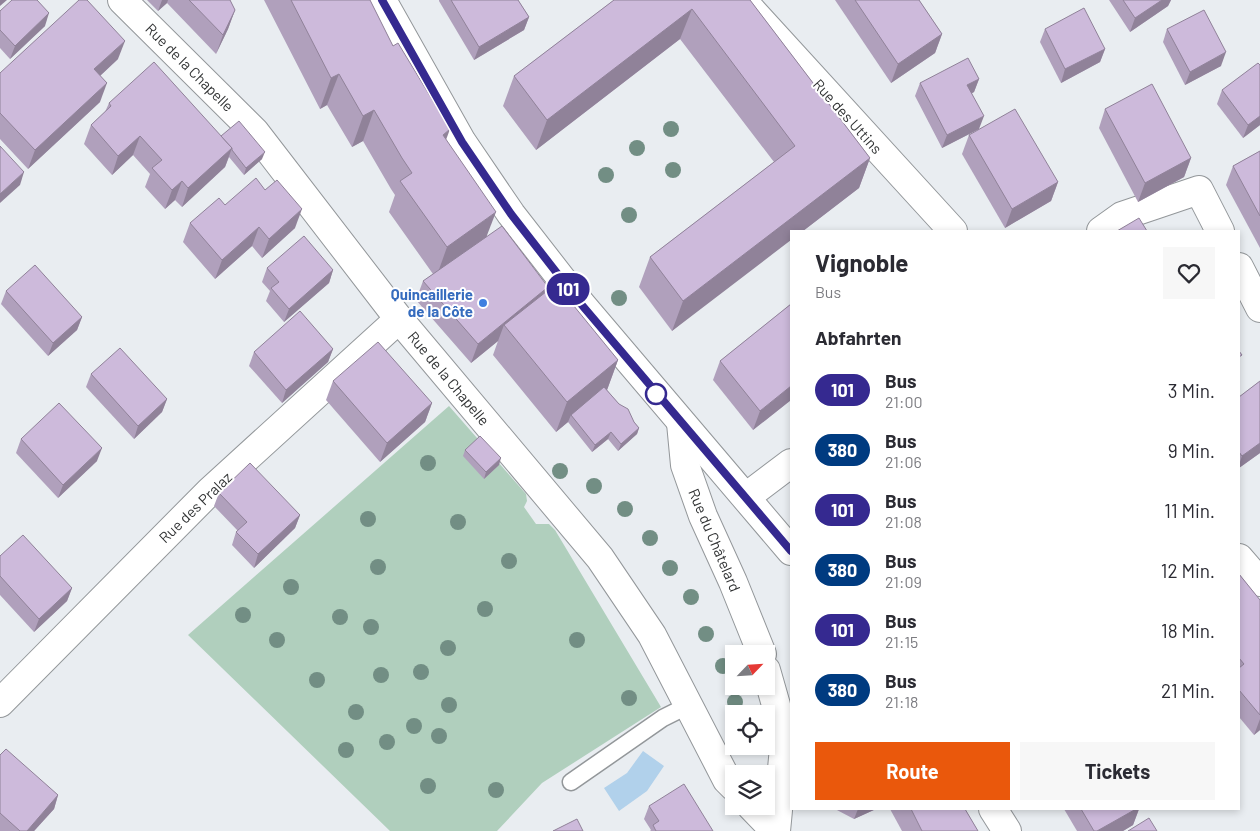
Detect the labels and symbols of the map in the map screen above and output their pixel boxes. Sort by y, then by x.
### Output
street label: Rue de la Chapelle [142,19,238,115]
street label: Rue des Uttins [810,75,886,157]
line badge: 101 [539,273,597,305]
place label: Quincaillerie de la Côte [391,285,473,320]
marker: Quincaillerie de la Côte [477,297,489,309]
street label: Rue de la Chapelle [404,327,494,429]
unlabelled marker [645,383,667,405]
street label: Rue des Pralaz [155,468,235,546]
street label: Rue du Châtelard [685,486,745,594]
north arrow [725,645,775,695]

